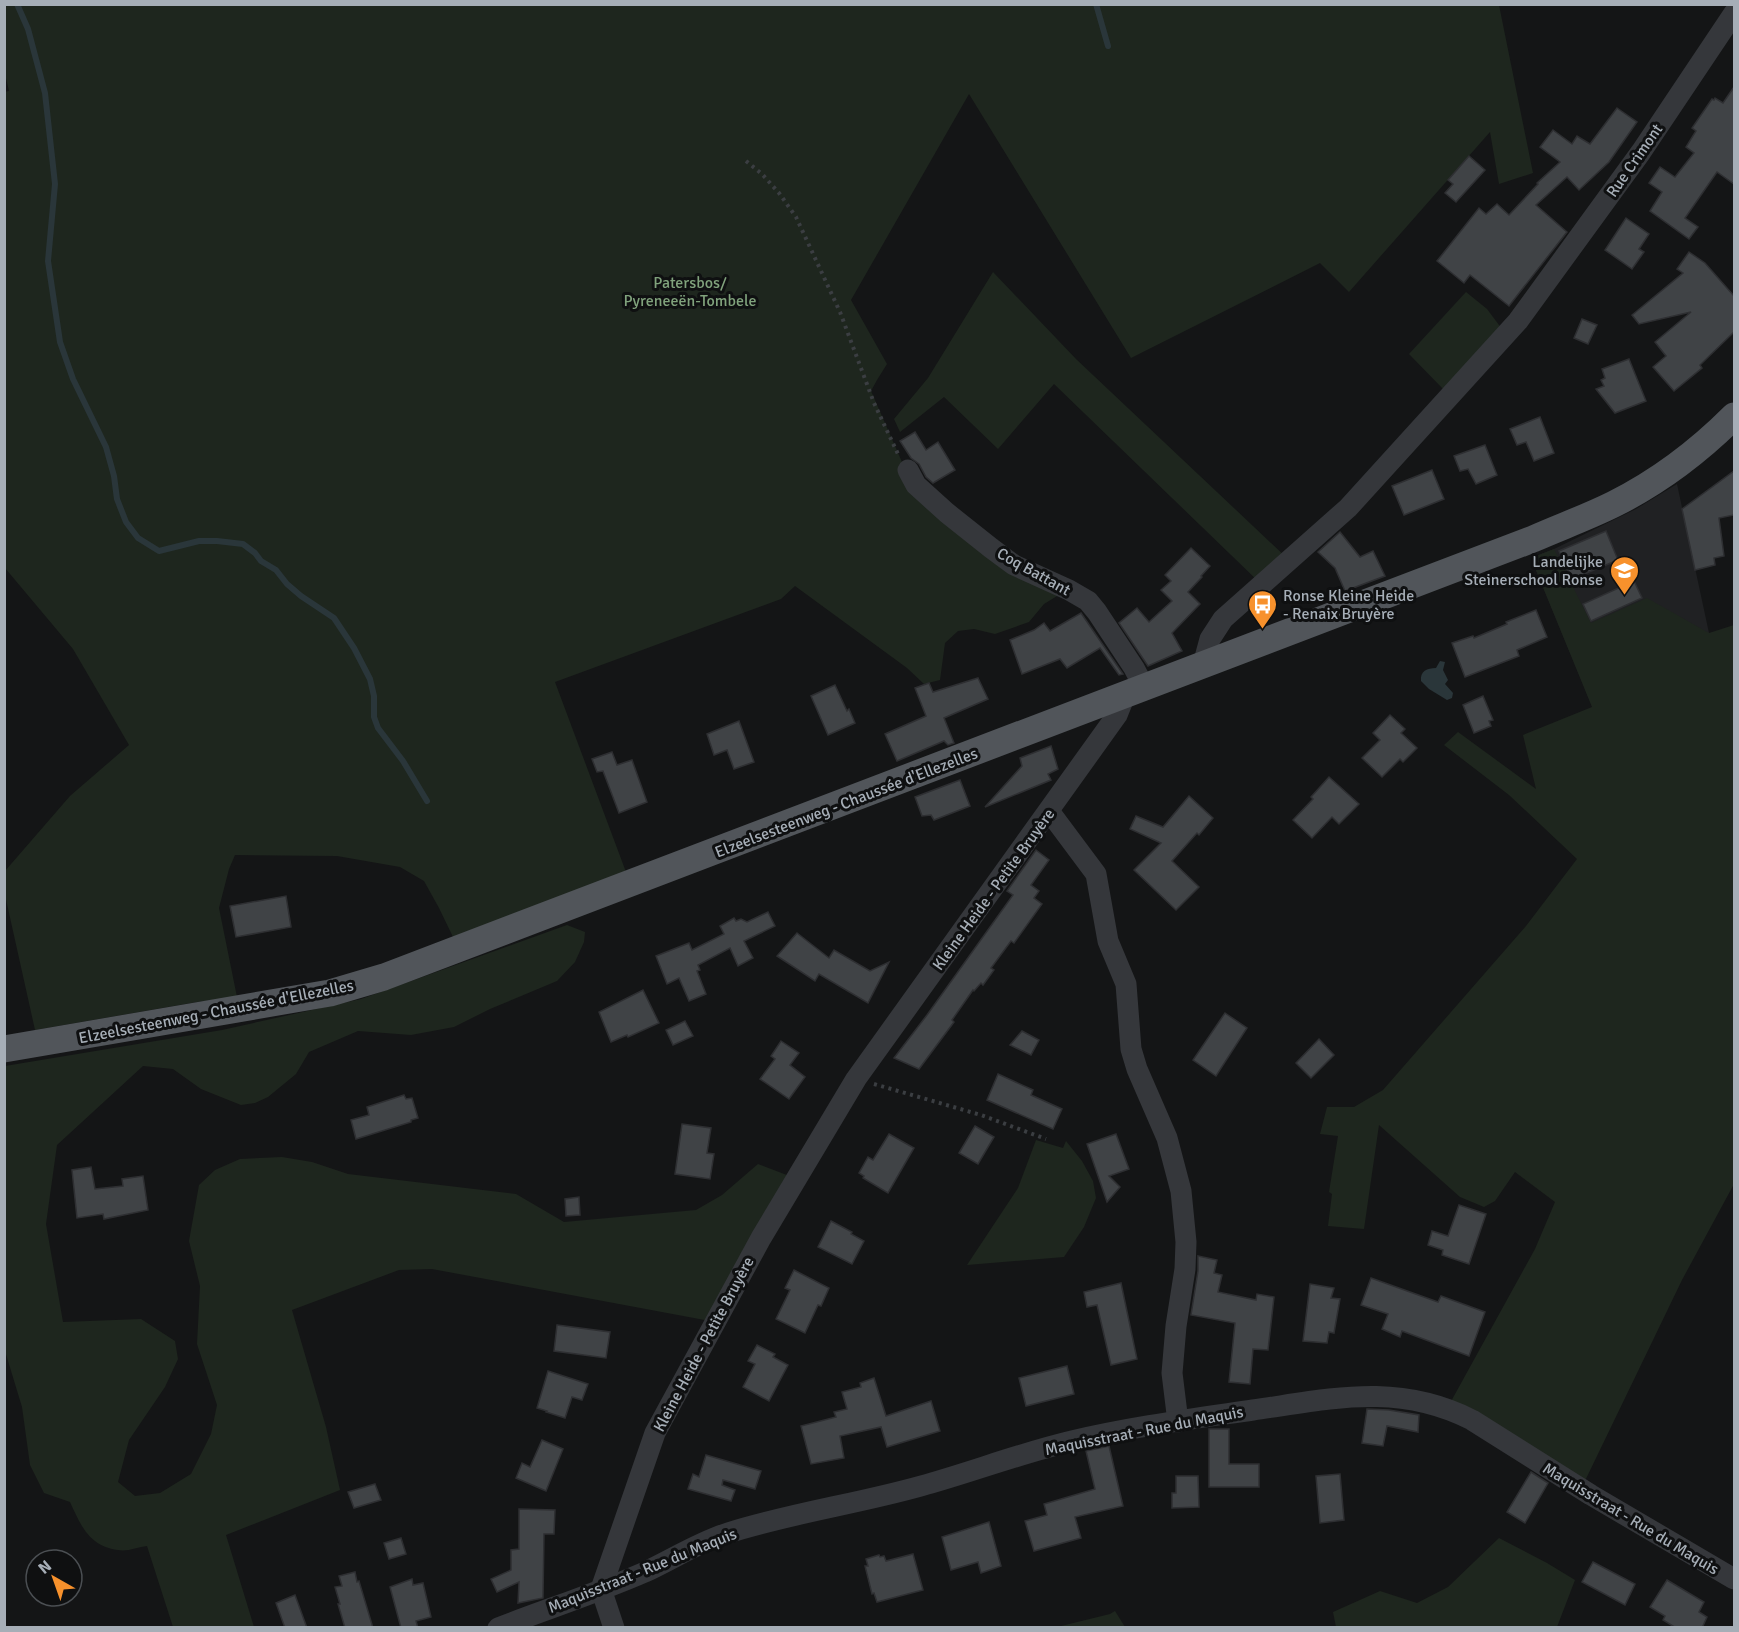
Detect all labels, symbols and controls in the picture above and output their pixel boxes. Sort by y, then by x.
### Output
street label: Rue Crimont [1602,120,1668,201]
park label: Patersbos/ Pyreneeën-Tombele [624,273,757,311]
street label: Coq Battant [993,543,1074,600]
place label: Landelijke Steinerschool Ronse [1464,552,1603,590]
school or university icon: Landelijke Steinerschool Ronse [1608,554,1640,596]
place label: Ronse Kleine Heide - Renaix Bruyère [1283,586,1414,624]
bus stop icon: Ronse Kleine Heide - Renaix Bruyère [1246,588,1278,630]
street label: Elzeelsesteenweg - Chaussée d'Ellezelles [712,743,981,862]
street label: Kleine Heide - Petite Bruyère [928,805,1059,975]
street label: Elzeelsesteenweg - Chaussée d'Ellezelles [77,975,355,1048]
street label: Kleine Heide - Petite Bruyère [649,1253,759,1435]
street label: Maquisstraat - Rue du Maquis [1043,1402,1245,1460]
street label: Maquisstraat - Rue du Maquis [1539,1458,1722,1579]
street label: Maquisstraat - Rue du Maquis [545,1524,740,1618]
north arrow [24,1548,84,1608]
text: N [34,1556,56,1579]

